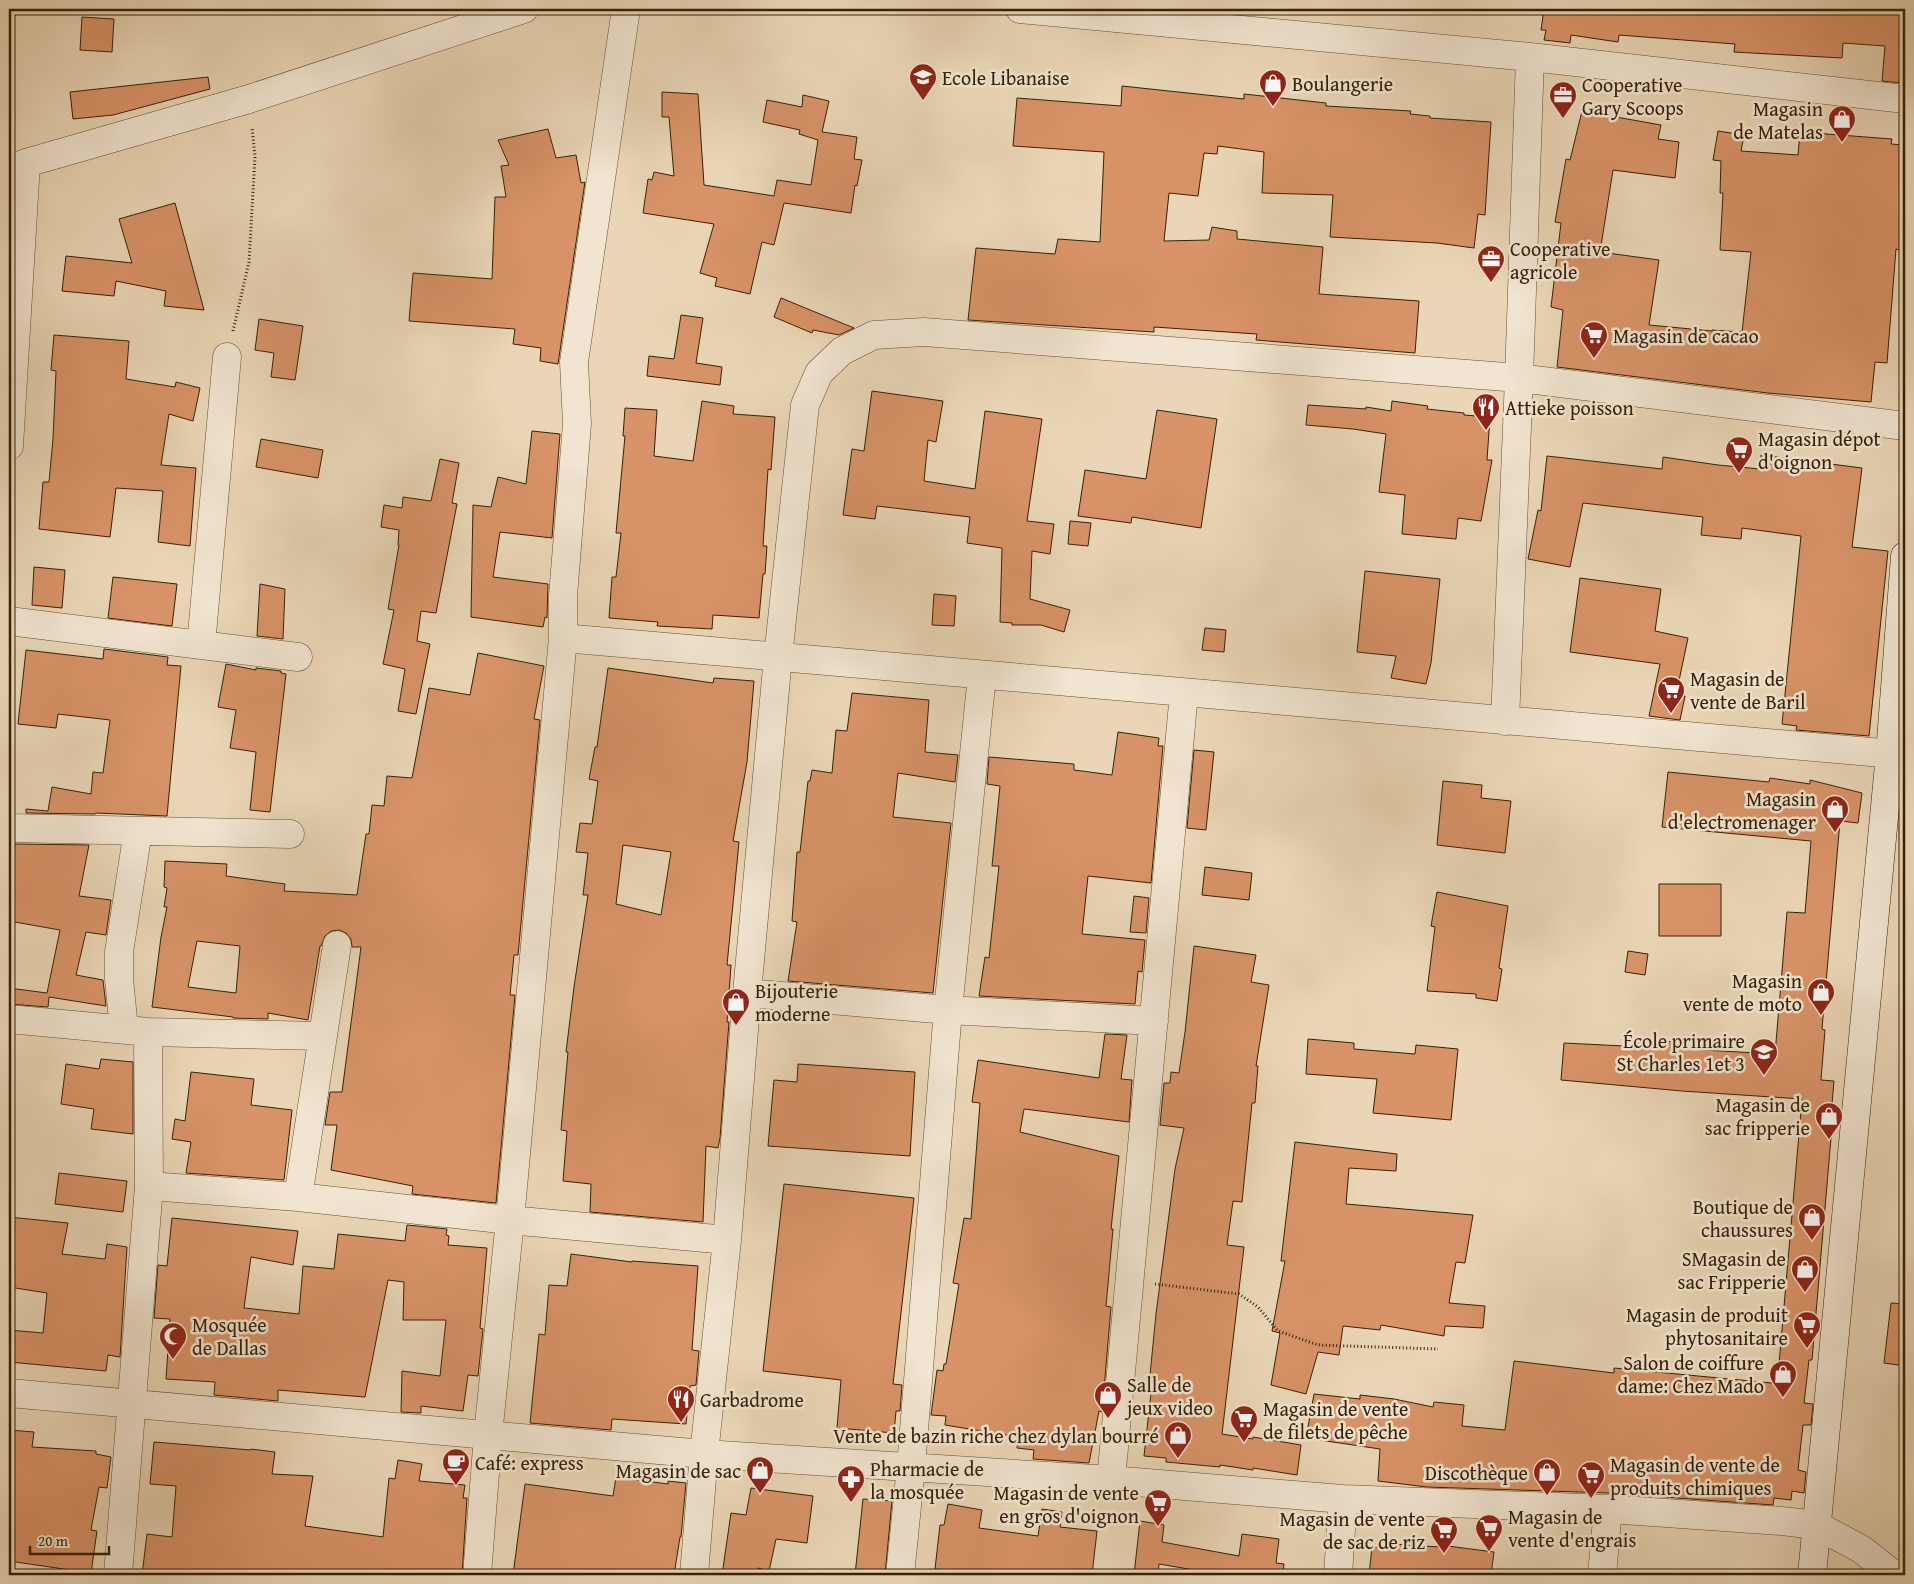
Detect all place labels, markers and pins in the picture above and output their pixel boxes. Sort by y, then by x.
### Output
school or university icon: Ecole Libanaise [908,62,938,101]
place label: Ecole Libanaise [942,63,1069,92]
shop icon: Boulangerie [1258,68,1288,107]
place label: Boulangerie [1292,69,1393,98]
place label: Cooperative Gary Scoops [1582,70,1684,122]
office icon: Cooperative Gary Scoops [1548,80,1578,119]
place label: Magasin de Matelas [1733,94,1823,146]
shop icon: Magasin de Matelas [1827,104,1857,143]
place label: Cooperative agricole [1510,234,1611,286]
office icon: Cooperative agricole [1476,244,1506,283]
supermarket icon: Magasin de cacao [1579,320,1609,359]
place label: Magasin de cacao [1613,321,1759,350]
restaurant icon: Attieke poisson [1471,392,1501,431]
place label: Attieke poisson [1505,393,1634,422]
place label: Magasin dépot d'oignon [1758,424,1881,476]
supermarket icon: Magasin dépot d'oignon [1724,435,1754,474]
place label: Magasin de vente de Baril [1690,664,1806,716]
supermarket icon: Magasin de vente de Baril [1656,675,1686,714]
place label: Magasin d'electromenager [1668,784,1816,836]
shop icon: Magasin d'electromenager [1820,794,1850,833]
place label: Magasin vente de moto [1683,966,1802,1018]
place label: Bijouterie moderne [755,976,838,1028]
shop icon: Magasin vente de moto [1806,977,1836,1016]
shop icon: Bijouterie moderne [721,987,751,1026]
place label: École primaire St Charles 1et 3 [1617,1026,1745,1078]
school or university icon: École primaire St Charles 1et 3 [1749,1037,1779,1076]
place label: Magasin de sac fripperie [1705,1090,1810,1142]
shop icon: Magasin de sac fripperie [1814,1101,1844,1140]
place label: Boutique de chaussures [1693,1192,1793,1244]
shop icon: Boutique de chaussures [1797,1202,1827,1241]
place label: SMagasin de sac Fripperie [1678,1244,1786,1296]
shop icon: SMagasin de sac Fripperie [1790,1254,1820,1293]
place label: Magasin de produit phytosanitaire [1626,1300,1788,1352]
place label: Mosquée de Dallas [192,1310,267,1362]
supermarket icon: Magasin de produit phytosanitaire [1792,1310,1822,1349]
mosque icon: Mosquée de Dallas [158,1321,188,1360]
place label: Salon de coiffure dame: Chez Mado [1618,1348,1764,1400]
shop icon: Salon de coiffure dame: Chez Mado [1768,1359,1798,1398]
place label: Salle de jeux video [1124,1370,1213,1422]
shop icon: Salle de jeux video [1093,1380,1123,1419]
restaurant icon: Garbadrome [666,1384,696,1423]
place label: Garbadrome [700,1385,804,1414]
place label: Magasin de vente de filets de pêche [1263,1394,1408,1446]
supermarket icon: Magasin de vente de filets de pêche [1229,1404,1259,1443]
shop icon: Vente de bazin riche chez dylan bourré [1163,1420,1193,1459]
place label: Vente de bazin riche chez dylan bourré [833,1421,1159,1450]
cafe icon: Café: express [441,1447,471,1486]
place label: Café: express [475,1448,584,1477]
place label: Magasin de vente de produits chimiques [1610,1450,1780,1502]
place label: Pharmacie de la mosquée [870,1454,984,1506]
shop icon: Magasin de sac [745,1455,775,1494]
place label: Magasin de sac [616,1456,741,1485]
shop icon: Discothèque [1532,1457,1562,1496]
place label: Discothèque [1425,1458,1528,1487]
supermarket icon: Magasin de vente de produits chimiques [1576,1460,1606,1499]
pharmacy icon: Pharmacie de la mosquée [836,1464,866,1503]
place label: Magasin de vente en gros d'oignon [994,1478,1139,1530]
supermarket icon: Magasin de vente en gros d'oignon [1143,1488,1173,1527]
place label: Magasin de vente d'engrais [1508,1502,1636,1554]
place label: Magasin de vente de sac de riz [1280,1504,1425,1556]
supermarket icon: Magasin de vente d'engrais [1474,1513,1504,1552]
supermarket icon: Magasin de vente de sac de riz [1429,1515,1459,1554]

